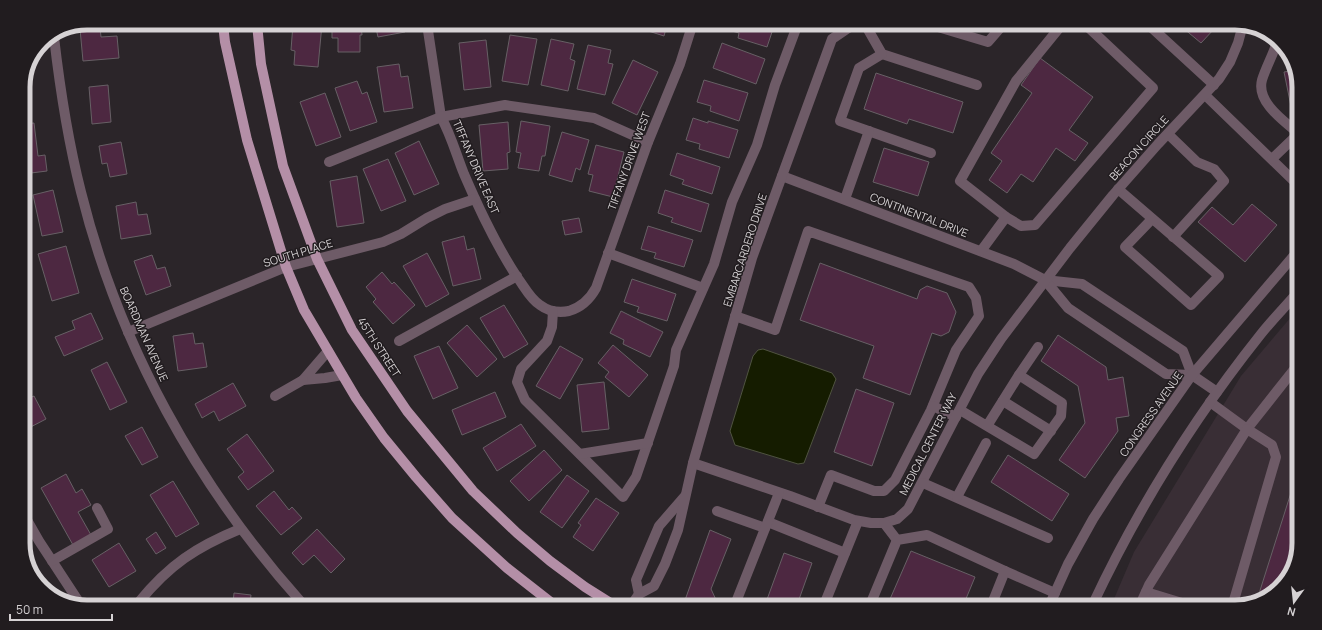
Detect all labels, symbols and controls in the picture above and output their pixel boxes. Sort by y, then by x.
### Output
street label: TIFFANY DRIVE WEST [604,109,654,212]
street label: BEACON CIRCLE [1106,112,1172,183]
street label: TIFFANY DRIVE EAST [450,117,503,217]
street label: CONTINENTAL DRIVE [868,189,971,240]
street label: EMBARCARDERO DRIVE [719,191,770,308]
street label: SOUTH PLACE [261,235,334,270]
street label: BOARDMAN AVENUE [117,284,172,384]
street label: 45TH STREET [354,314,405,380]
street label: CONGRESS AVENUE [1116,368,1186,459]
street label: MEDICAL CENTER WAY [895,389,960,497]
north arrow [1274,582,1314,622]
scale bar [10,596,112,622]
text: 50 m [16,601,43,618]
text: N [1285,604,1297,620]

